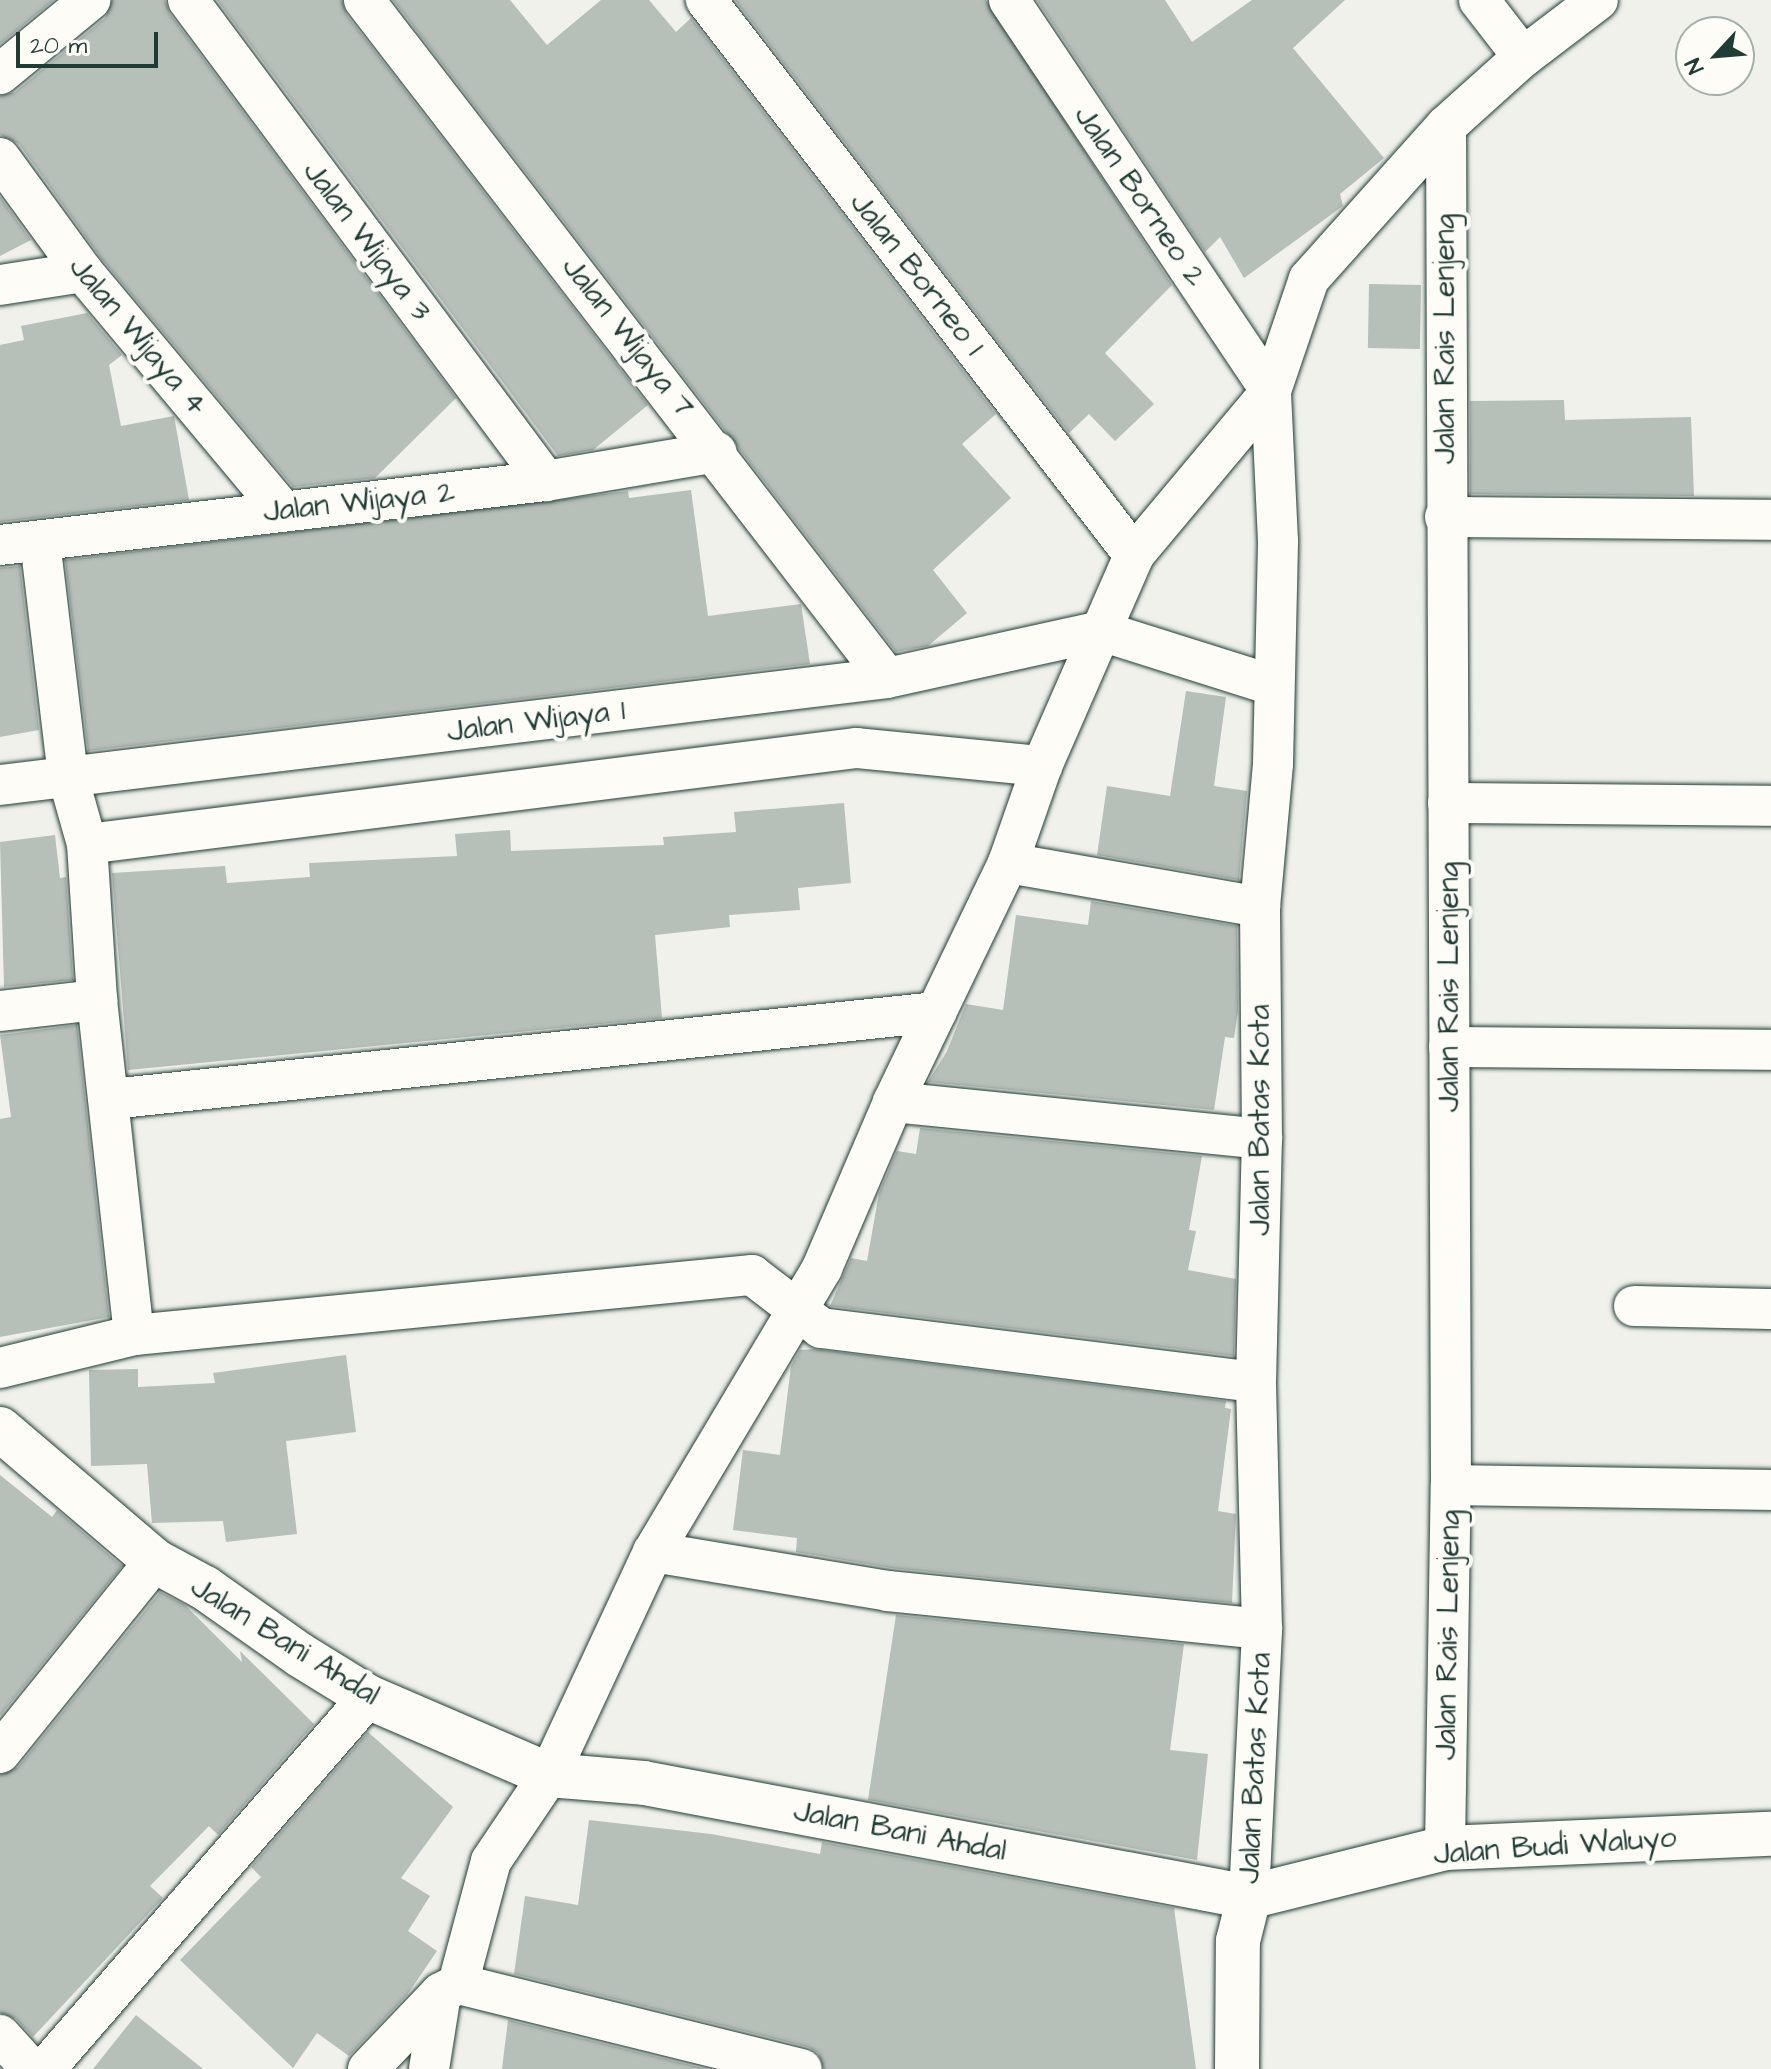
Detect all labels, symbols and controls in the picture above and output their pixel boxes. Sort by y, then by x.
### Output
scale bar [20,16,162,66]
north arrow [1675,16,1755,96]
text: 20 m [30,29,87,63]
text: N [1678,53,1712,79]
street label: Jalan Borneo 2 [1066,99,1214,293]
street label: Jalan Wijaya 3 [295,154,439,328]
street label: Jalan Borneo 1 [842,185,992,363]
street label: Jalan Rais Lenjeng [1427,214,1463,464]
street label: Jalan Wijaya 4 [61,249,215,423]
street label: Jalan Wijaya 7 [554,250,702,424]
street label: Jalan Wijaya 2 [261,474,457,530]
street label: Jalan Wijaya 1 [445,692,627,750]
street label: Jalan Rais Lenjeng [1431,862,1467,1112]
street label: Jalan Batas Kota [1242,1004,1278,1236]
street label: Jalan Rais Lenjeng [1428,1509,1468,1761]
street label: Jalan Bani Ahdal [184,1569,386,1713]
street label: Jalan Batas Kota [1231,1651,1279,1885]
street label: Jalan Bani Ahdal [791,1793,1009,1869]
street label: Jalan Budi Waluyo [1432,1820,1678,1872]

